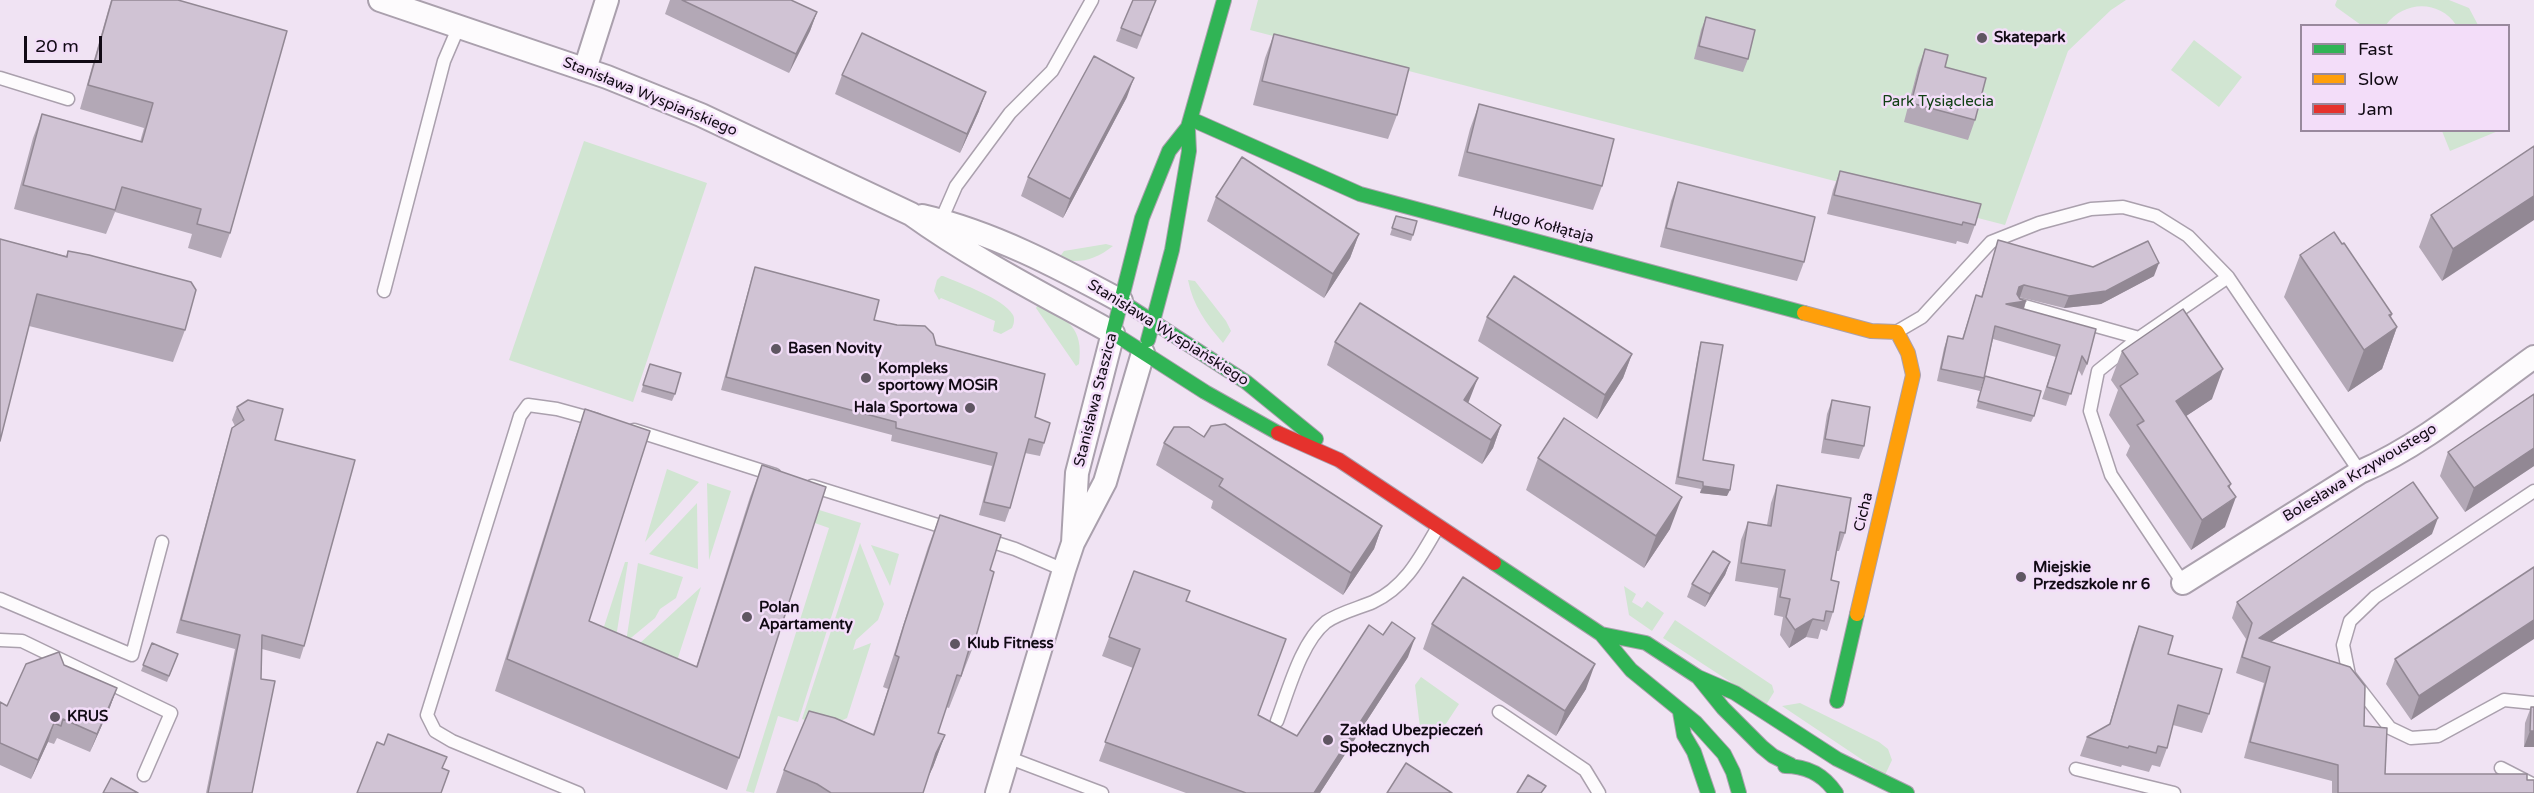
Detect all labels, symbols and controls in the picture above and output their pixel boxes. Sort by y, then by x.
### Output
scale bar [27,24,105,62]
legend [2300,24,2510,132]
place label: Skatepark [1994,29,2065,47]
marker: Skatepark [1975,31,1989,45]
text: 20 m [35,35,79,57]
text: Fast [2358,38,2393,60]
street label: Stanisława Wyspiańskiego [560,54,740,140]
text: Slow [2358,68,2399,90]
park label: Park Tysiąclecia [1882,93,1994,111]
text: Jam [2358,98,2393,120]
street label: Hugo Kołłątaja [1490,203,1596,247]
street label: Stanisława Wyspiańskiego [1084,276,1252,390]
street label: Stanisława Staszica [1071,331,1121,469]
place label: Basen Novity [788,340,882,358]
marker: Basen Novity [769,342,783,356]
place label: Kompleks sportowy MOSiR [878,360,998,395]
marker: Kompleks sportowy MOSiR [859,371,873,385]
place label: Hala Sportowa [854,399,958,417]
marker: Hala Sportowa [963,401,977,415]
street label: Bolesława Krzywoustego [2280,420,2440,526]
street label: Cicha [1851,491,1877,533]
place label: Miejskie Przedszkole nr 6 [2033,559,2150,594]
marker: Miejskie Przedszkole nr 6 [2014,570,2028,584]
place label: Polan Apartamenty [759,599,853,634]
marker: Polan Apartamenty [740,610,754,624]
place label: Klub Fitness [967,635,1054,653]
marker: Klub Fitness [948,637,962,651]
place label: KRUS [67,708,108,726]
marker: KRUS [48,710,62,724]
place label: Zakład Ubezpieczeń Społecznych [1340,722,1483,757]
marker: Zakład Ubezpieczeń Społecznych [1321,733,1335,747]

